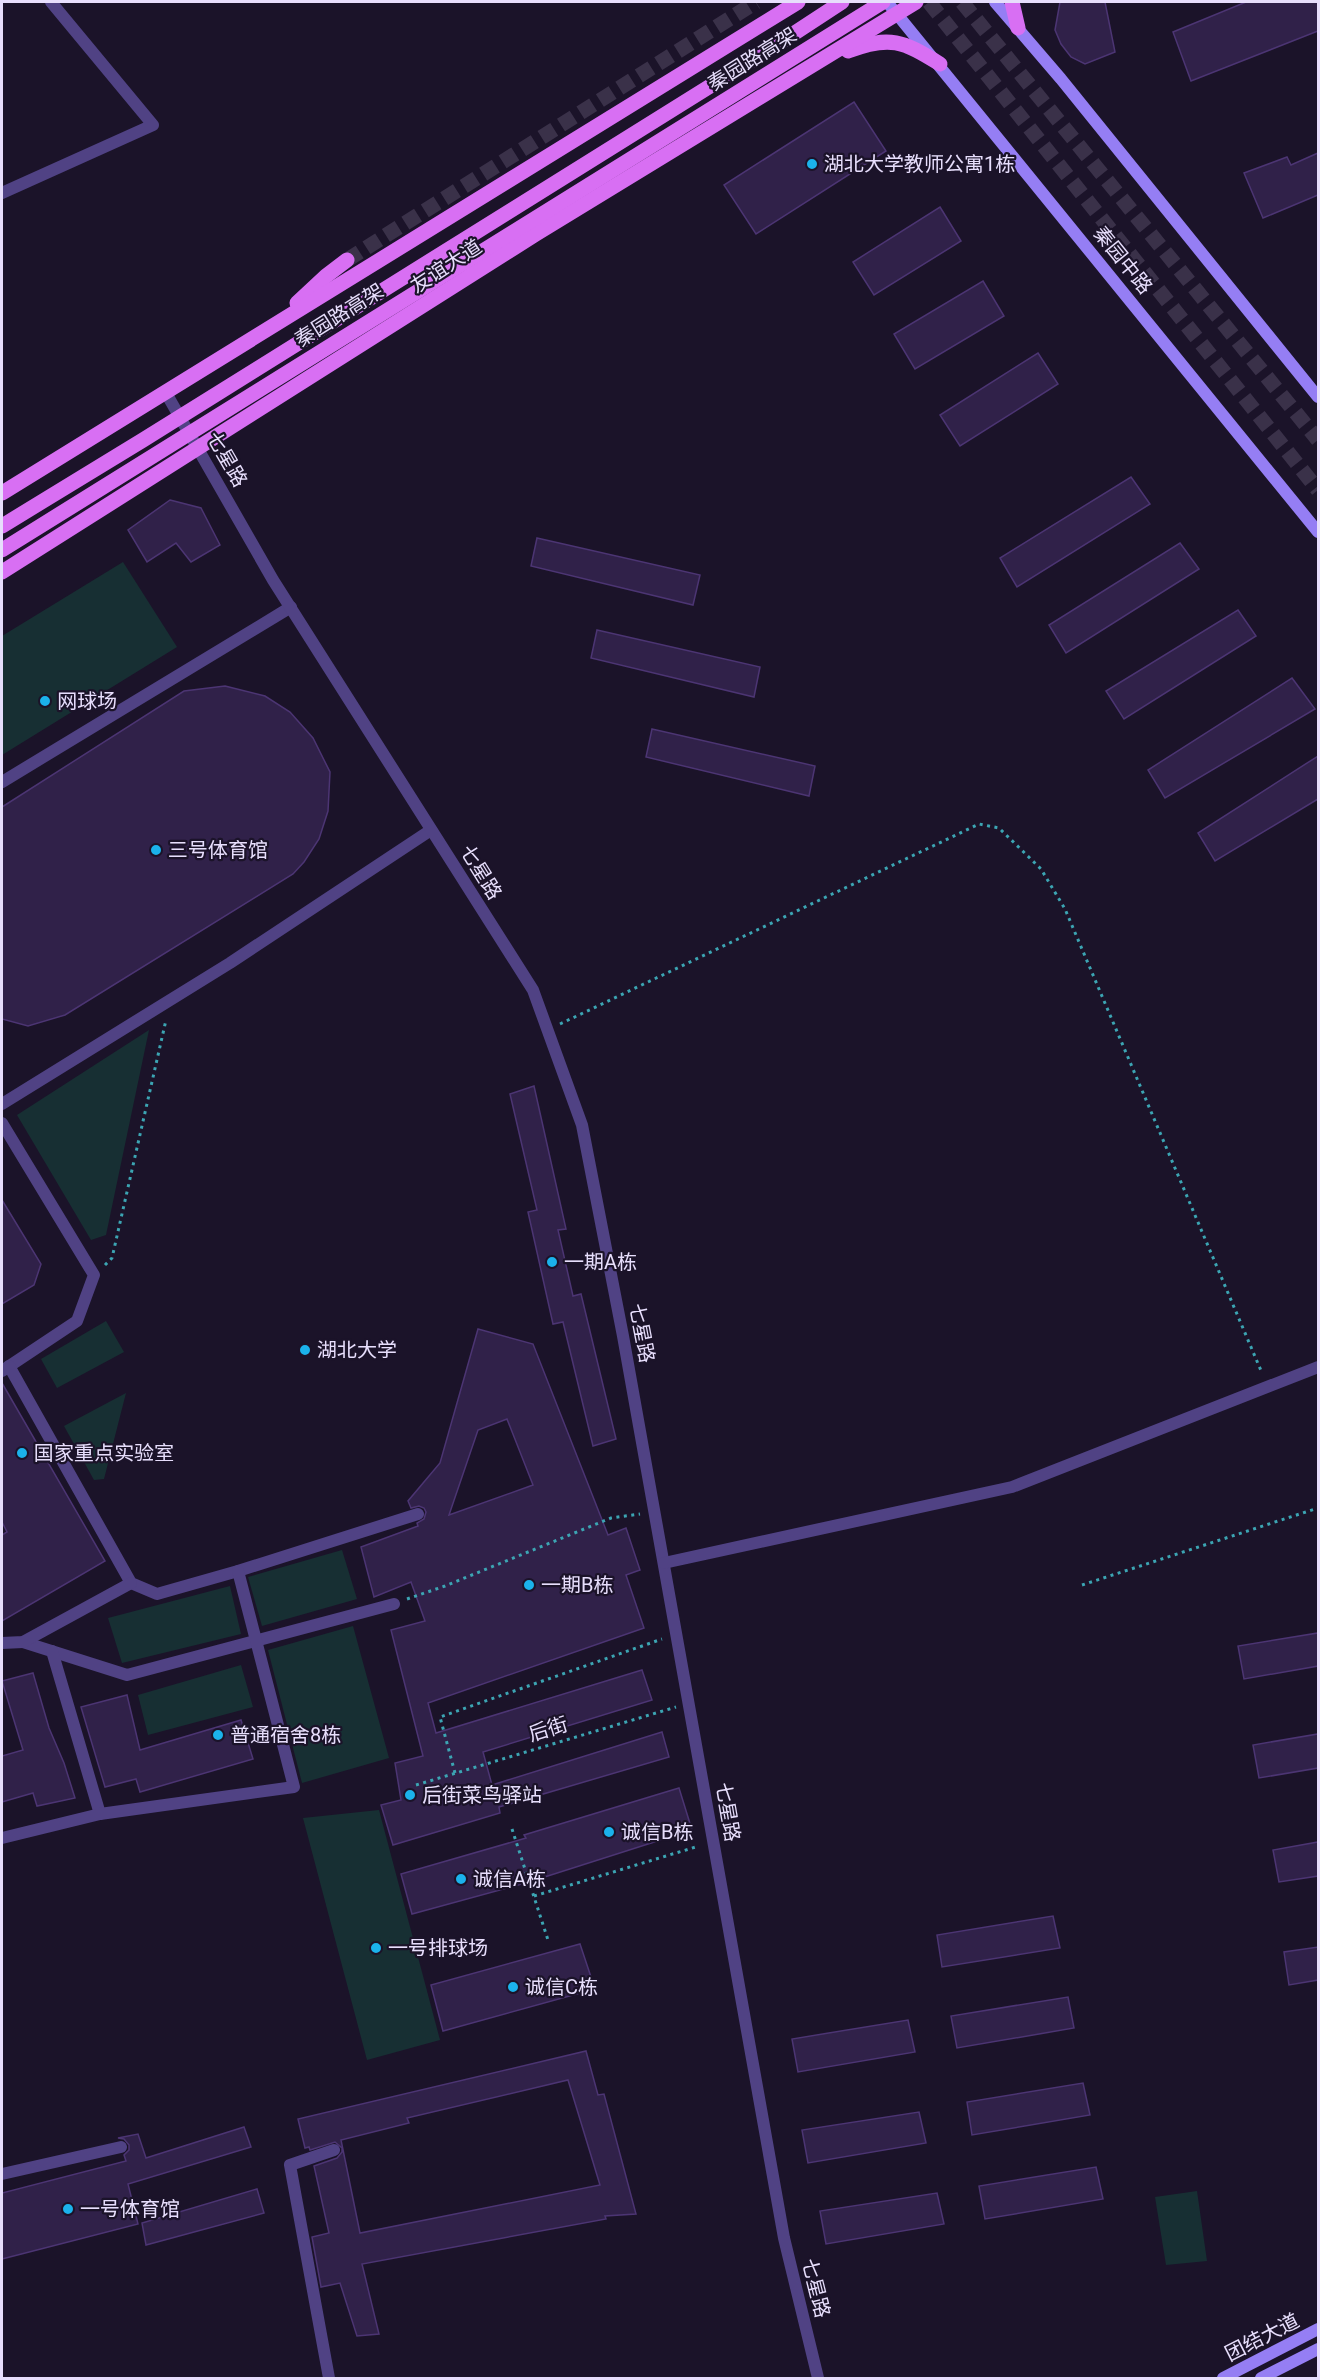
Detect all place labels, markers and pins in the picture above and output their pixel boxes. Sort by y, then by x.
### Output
place label: 湖北大学教师公寓1栋 [824,152,1015,176]
marker: 湖北大学教师公寓1栋 [805,157,819,171]
place label: 网球场 [57,689,117,713]
marker: 网球场 [38,694,52,708]
place label: 三号体育馆 [168,838,268,862]
marker: 三号体育馆 [149,843,163,857]
place label: 一期A栋 [564,1250,637,1274]
marker: 一期A栋 [545,1255,559,1269]
place label: 湖北大学 [317,1338,397,1362]
marker: 湖北大学 [298,1343,312,1357]
place label: 国家重点实验室 [34,1441,174,1465]
marker: 国家重点实验室 [15,1446,29,1460]
place label: 一期B栋 [541,1573,613,1597]
marker: 一期B栋 [522,1578,536,1592]
place label: 普通宿舍8栋 [230,1723,341,1747]
marker: 普通宿舍8栋 [211,1728,225,1742]
place label: 后街菜鸟驿站 [422,1783,542,1807]
marker: 后街菜鸟驿站 [403,1788,417,1802]
place label: 诚信B栋 [621,1820,693,1844]
marker: 诚信B栋 [602,1825,616,1839]
place label: 诚信A栋 [473,1867,546,1891]
marker: 诚信A栋 [454,1872,468,1886]
place label: 一号排球场 [388,1936,488,1960]
marker: 一号排球场 [369,1941,383,1955]
place label: 诚信C栋 [525,1975,598,1999]
marker: 诚信C栋 [506,1980,520,1994]
place label: 一号体育馆 [80,2197,180,2221]
marker: 一号体育馆 [61,2202,75,2216]

